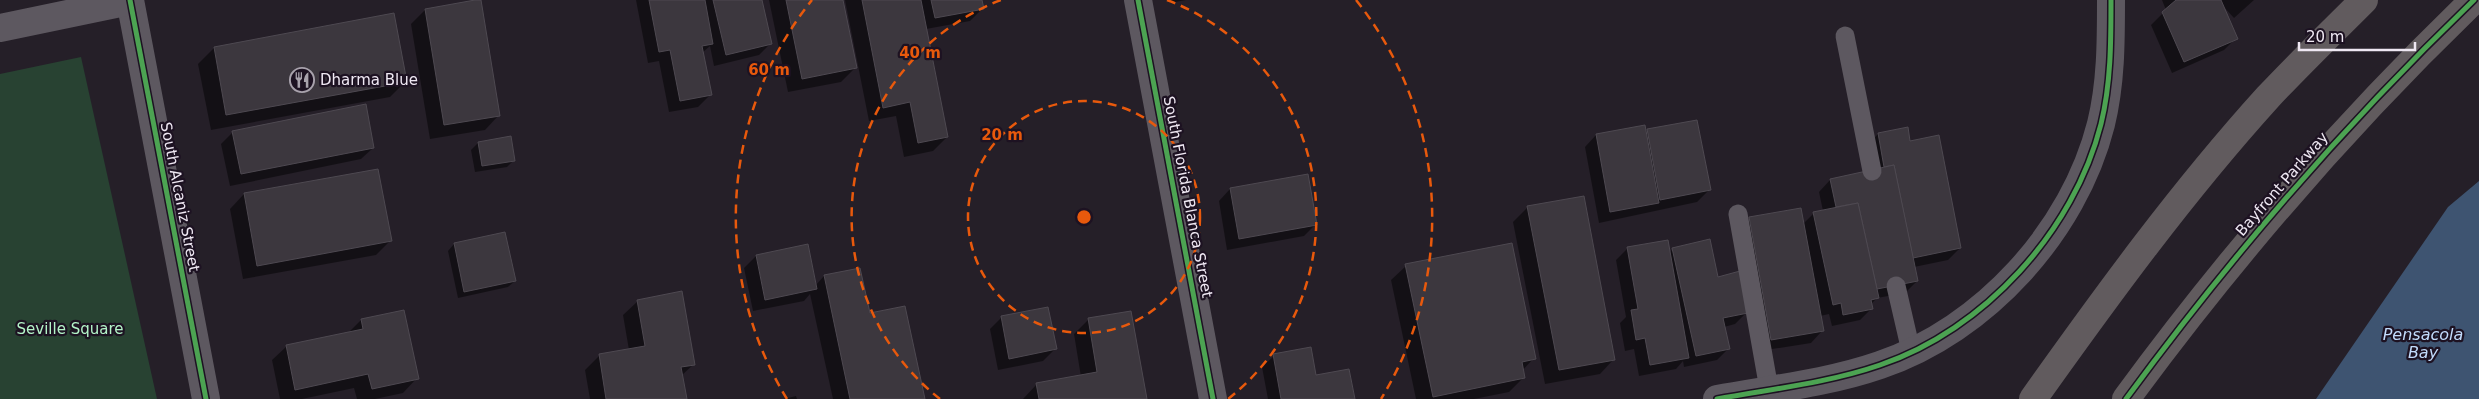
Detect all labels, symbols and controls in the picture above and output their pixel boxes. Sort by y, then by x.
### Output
scale bar [2299,20,2415,52]
text: 20 m [2306,28,2344,46]
text: 40 m [899,44,941,62]
text: 60 m [748,61,790,79]
restaurant icon: Dharma Blue [289,67,315,93]
place label: Dharma Blue [320,71,418,89]
street label: South Florida Blanca Street [1160,95,1216,299]
street label: South Alcaniz Street [157,121,203,273]
text: 20 m [981,126,1023,144]
street label: Bayfront Parkway [2232,128,2332,240]
centre of rings [1075,208,1093,226]
park label: Seville Square [17,320,123,338]
water label: Pensacola Bay [2383,325,2463,362]

